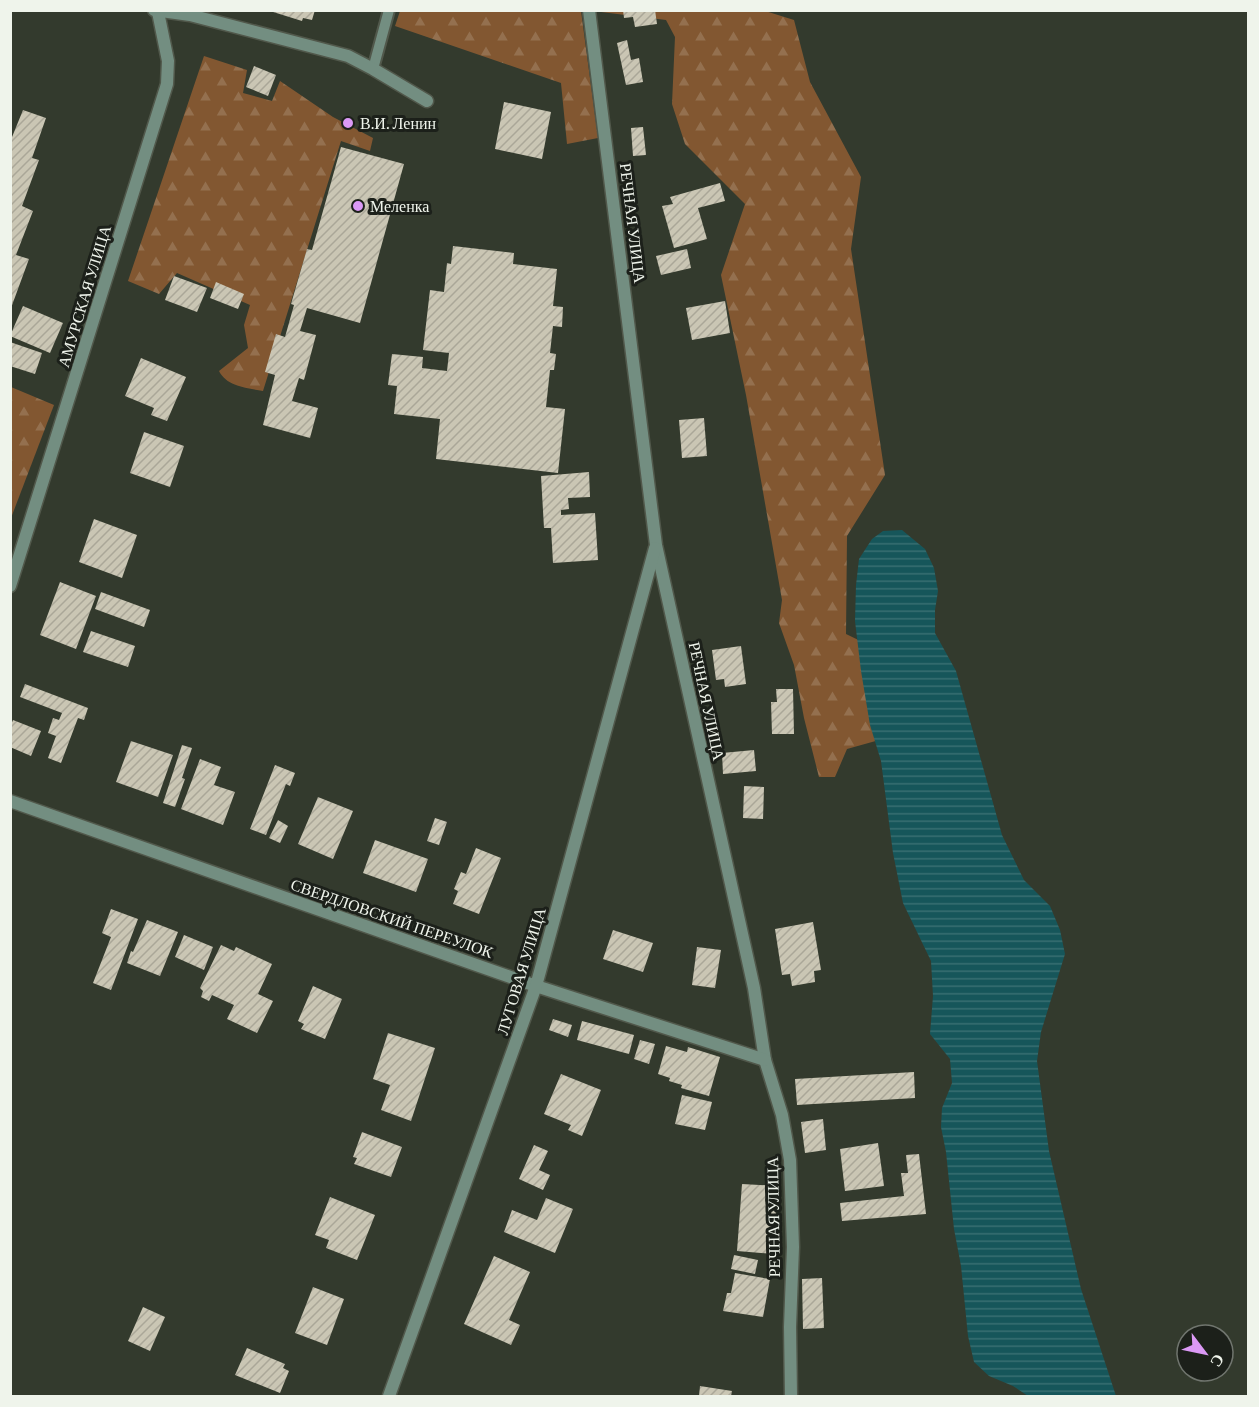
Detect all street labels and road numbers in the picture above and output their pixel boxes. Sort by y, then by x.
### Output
street label: РЕЧНАЯ УЛИЦА [616,162,648,285]
street label: АМУРСКАЯ УЛИЦА [55,223,115,370]
street label: РЕЧНАЯ УЛИЦА [685,640,727,763]
street label: СВЕРДЛОВСКИЙ ПЕРЕУЛОК [288,875,496,962]
street label: ЛУГОВАЯ УЛИЦА [494,905,550,1037]
street label: РЕЧНАЯ УЛИЦА [764,1156,784,1278]

